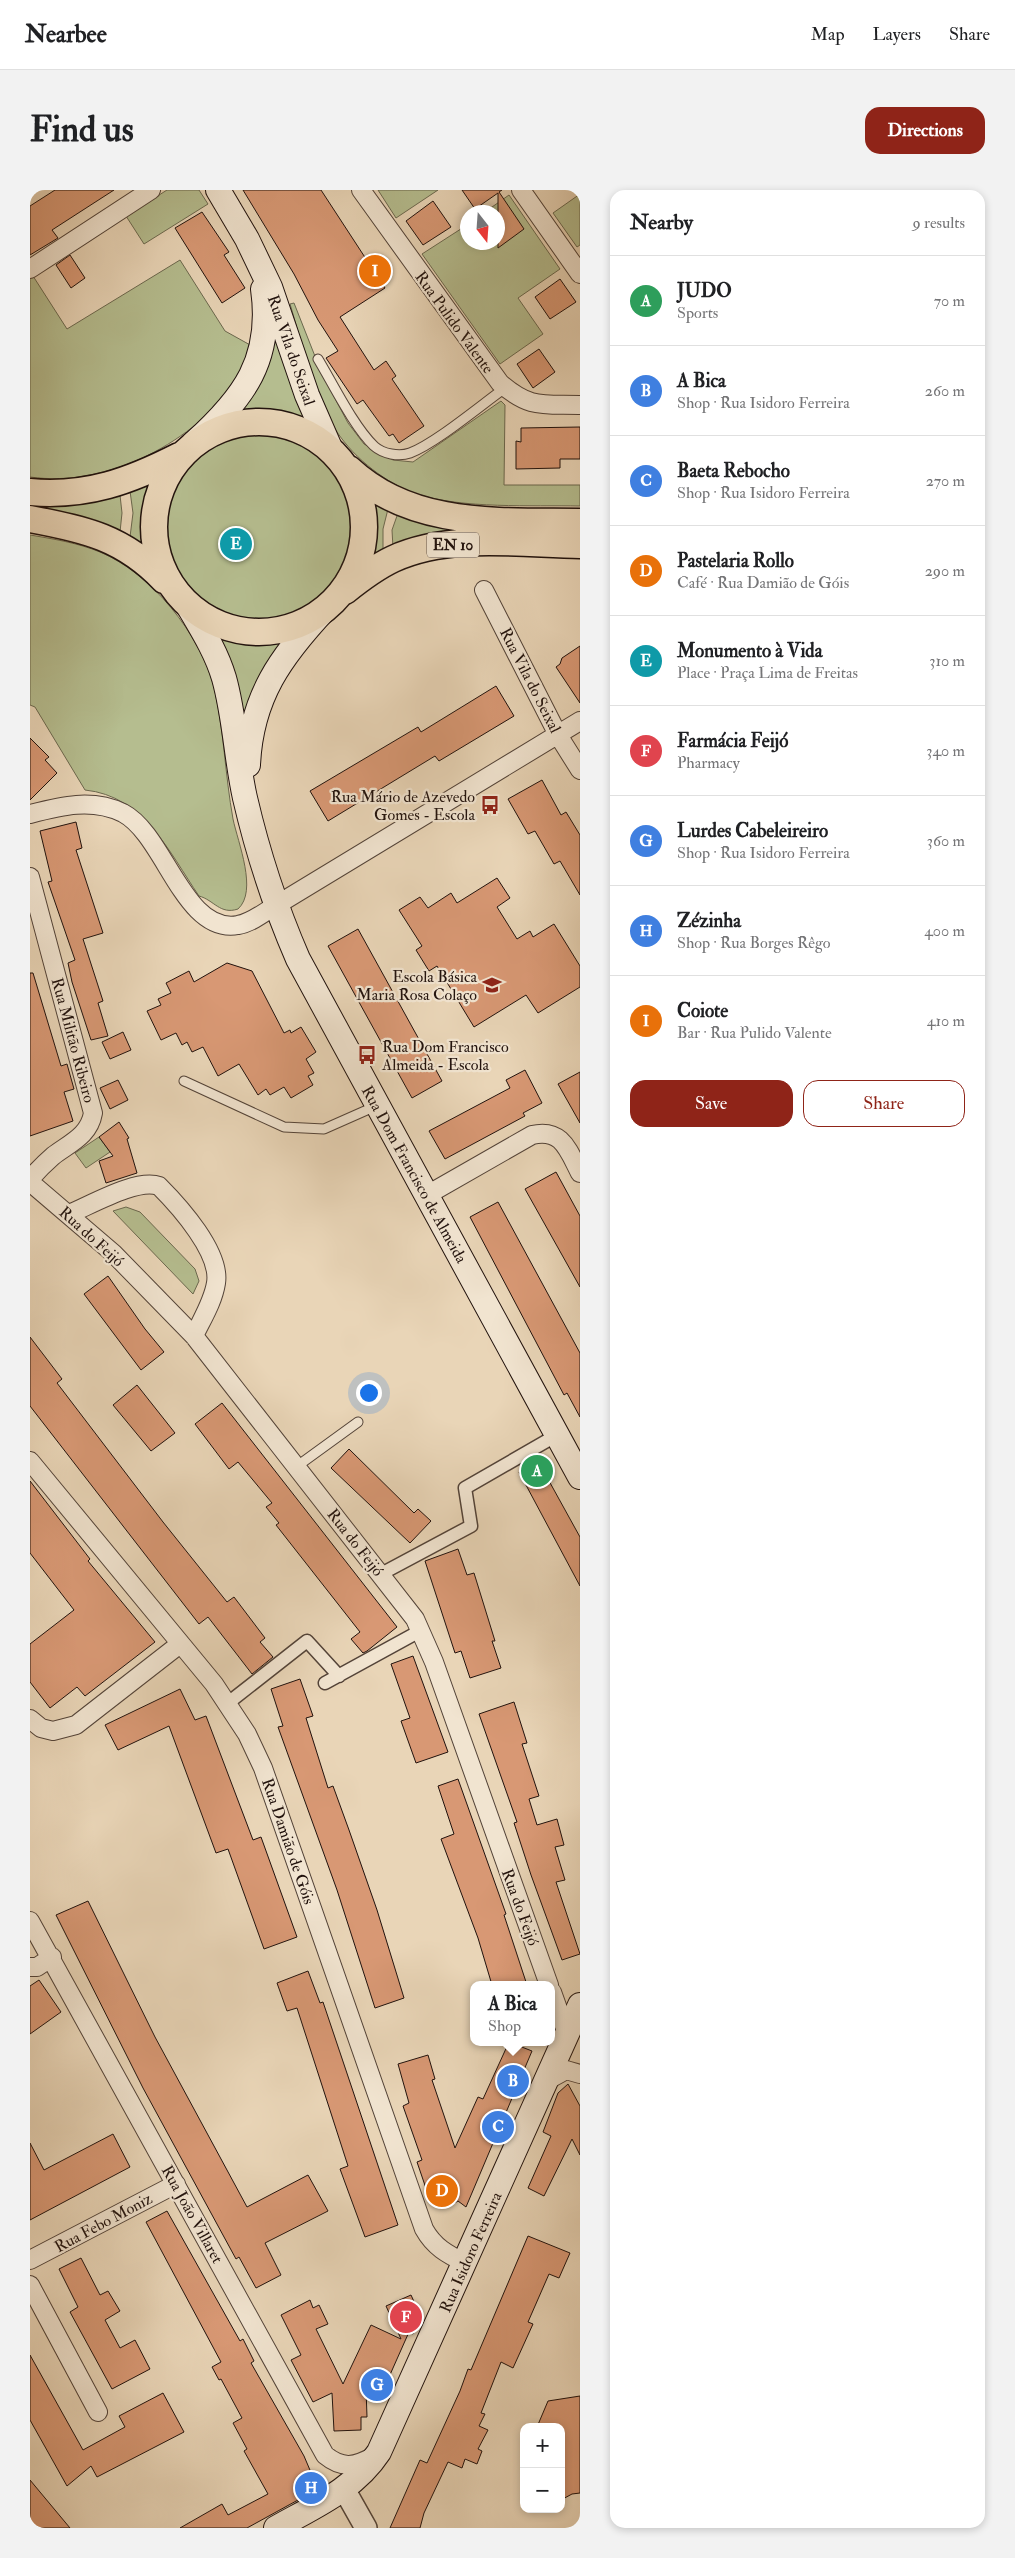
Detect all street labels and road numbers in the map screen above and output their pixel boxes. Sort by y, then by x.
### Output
street label: Rua Pulido Valente [410,267,498,378]
street label: Rua Vila do Seixal [263,292,319,408]
road number: EN 10 [427,532,479,558]
street label: Rua Vila do Seixal [495,624,565,737]
street label: Rua Militão Ribeiro [47,976,99,1105]
street label: Rua Dom Francisco de Almeida [357,1082,472,1267]
street label: Rua do Feijó [55,1202,128,1271]
street label: Rua do Feijó [323,1505,388,1581]
street label: Rua Damião de Góis [257,1776,319,1907]
street label: Rua do Feijó [497,1866,543,1949]
street label: Rua João Villaret [156,2162,227,2268]
street label: Rua Febo Moniz [51,2189,156,2257]
street label: Rua Isidoro Ferreira [435,2189,507,2316]

